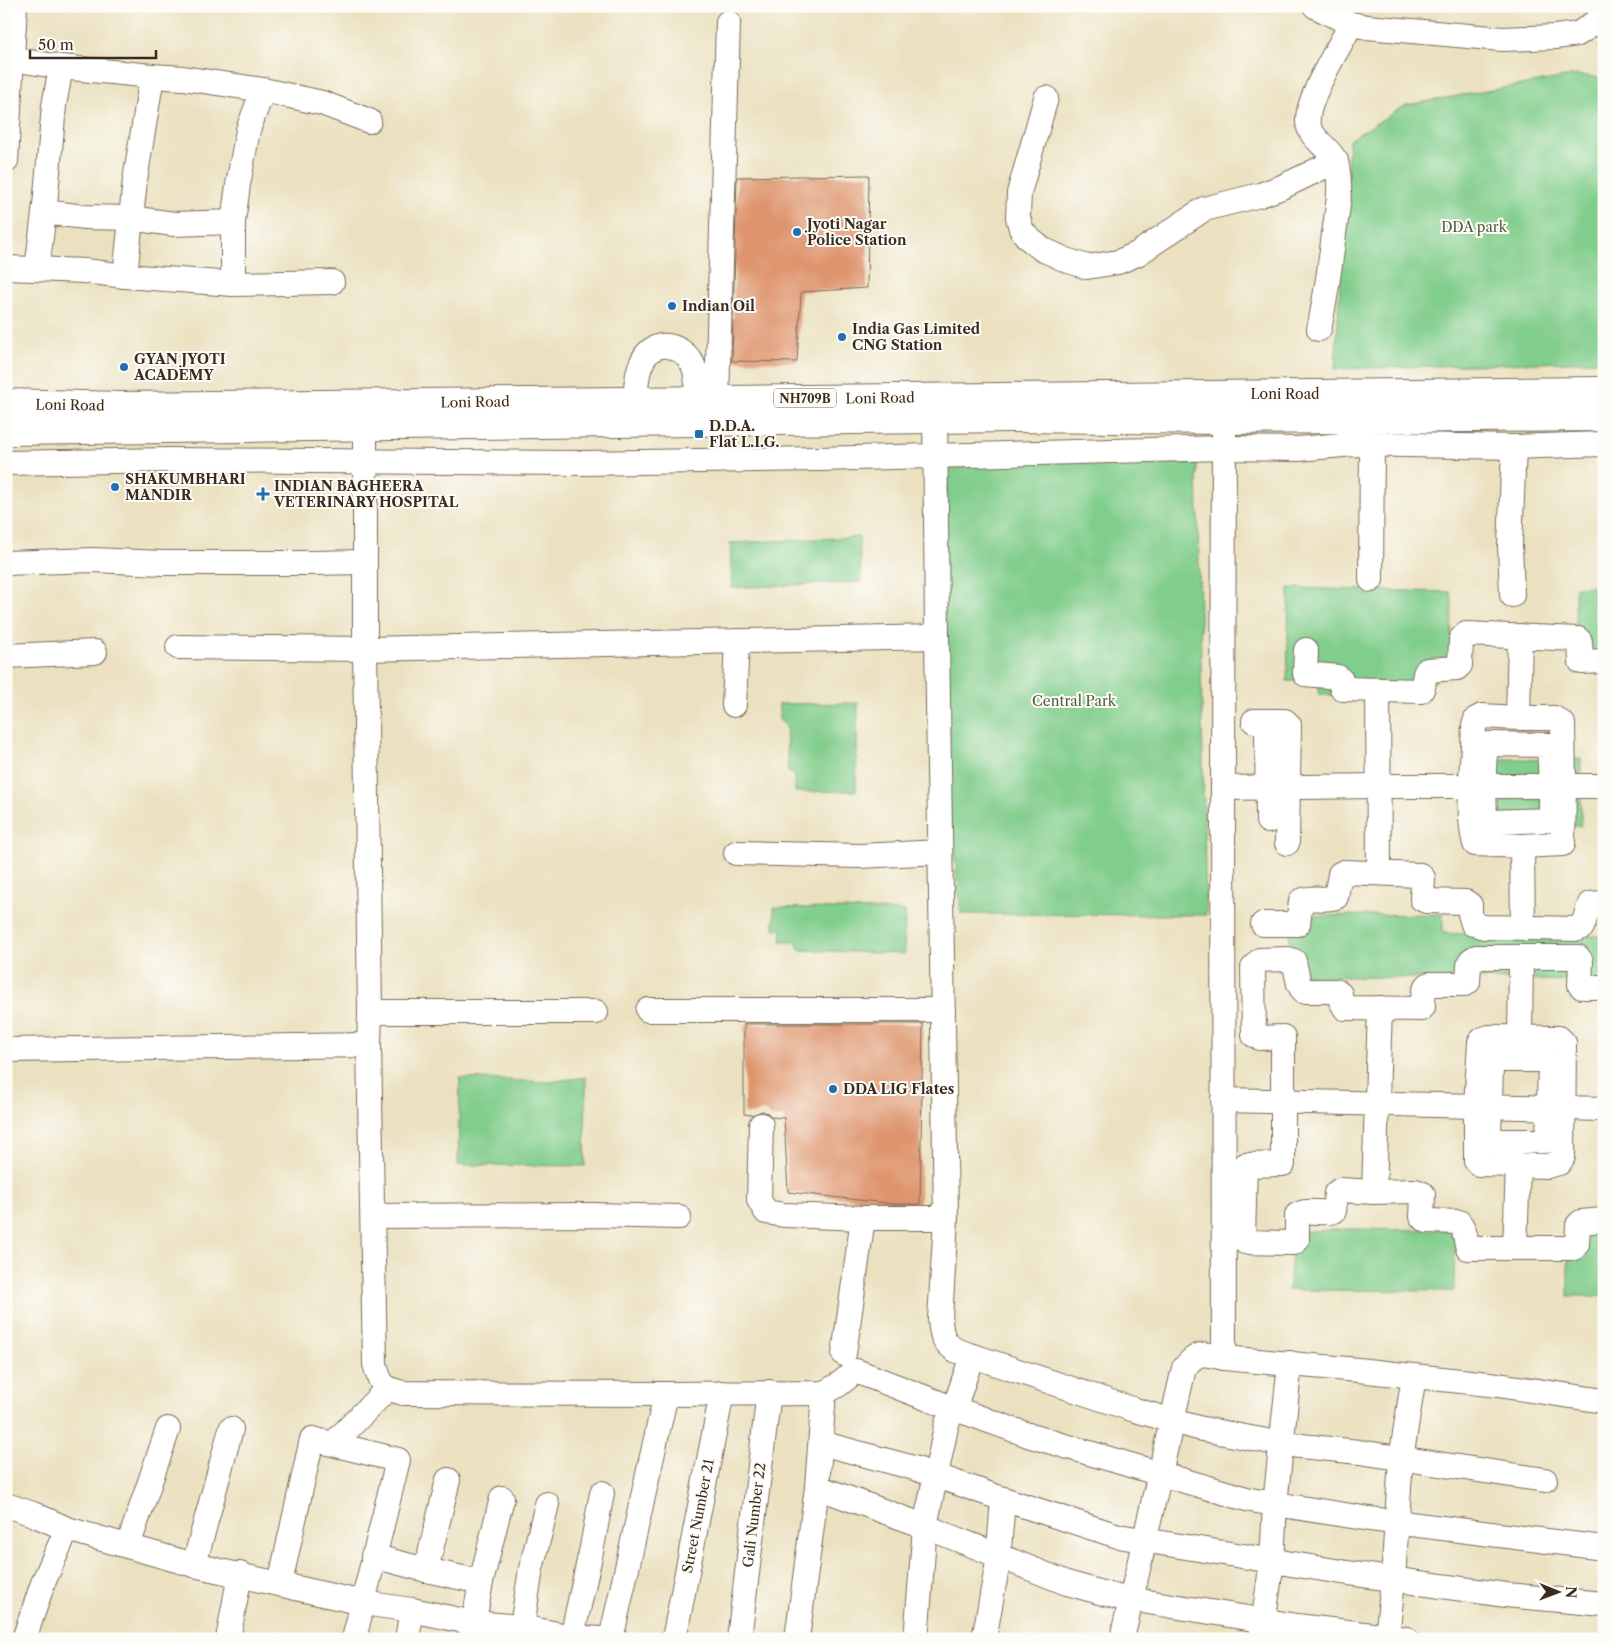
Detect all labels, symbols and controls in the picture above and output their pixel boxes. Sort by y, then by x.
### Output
scale bar [30,28,156,60]
text: 50 m [38,35,74,54]
place label: Jyoti Nagar Police Station [804,215,907,249]
park label: DDA park [1441,218,1508,236]
marker: Jyoti Nagar Police Station [791,226,803,238]
place label: Indian Oil [682,297,755,315]
marker: Indian Oil [666,300,678,312]
place label: India Gas Limited CNG Station [852,320,981,354]
marker: India Gas Limited CNG Station [836,331,848,343]
place label: GYAN JYOTI ACADEMY [133,350,226,384]
marker: GYAN JYOTI ACADEMY [118,361,130,373]
street label: Loni Road [1250,385,1320,403]
road number: NH709B [774,388,836,408]
street label: Loni Road [845,388,915,408]
street label: Loni Road [440,392,510,412]
street label: Loni Road [35,395,105,415]
place label: D.D.A. Flat L.I.G. [709,417,779,451]
marker: D.D.A. Flat L.I.G. [693,428,705,440]
place label: SHAKUMBHARI MANDIR [125,470,246,504]
place label: INDIAN BAGHEERA VETERINARY HOSPITAL [273,477,459,511]
marker: SHAKUMBHARI MANDIR [109,481,121,493]
marker: INDIAN BAGHEERA VETERINARY HOSPITAL [256,487,270,501]
park label: Central Park [1032,692,1117,710]
place label: DDA LIG Flates [843,1080,954,1098]
marker: DDA LIG Flates [827,1083,839,1095]
street label: Street Number 21 [678,1457,718,1575]
street label: Gali Number 22 [739,1462,769,1568]
north arrow [1532,1568,1582,1618]
text: N [1562,1586,1580,1598]

